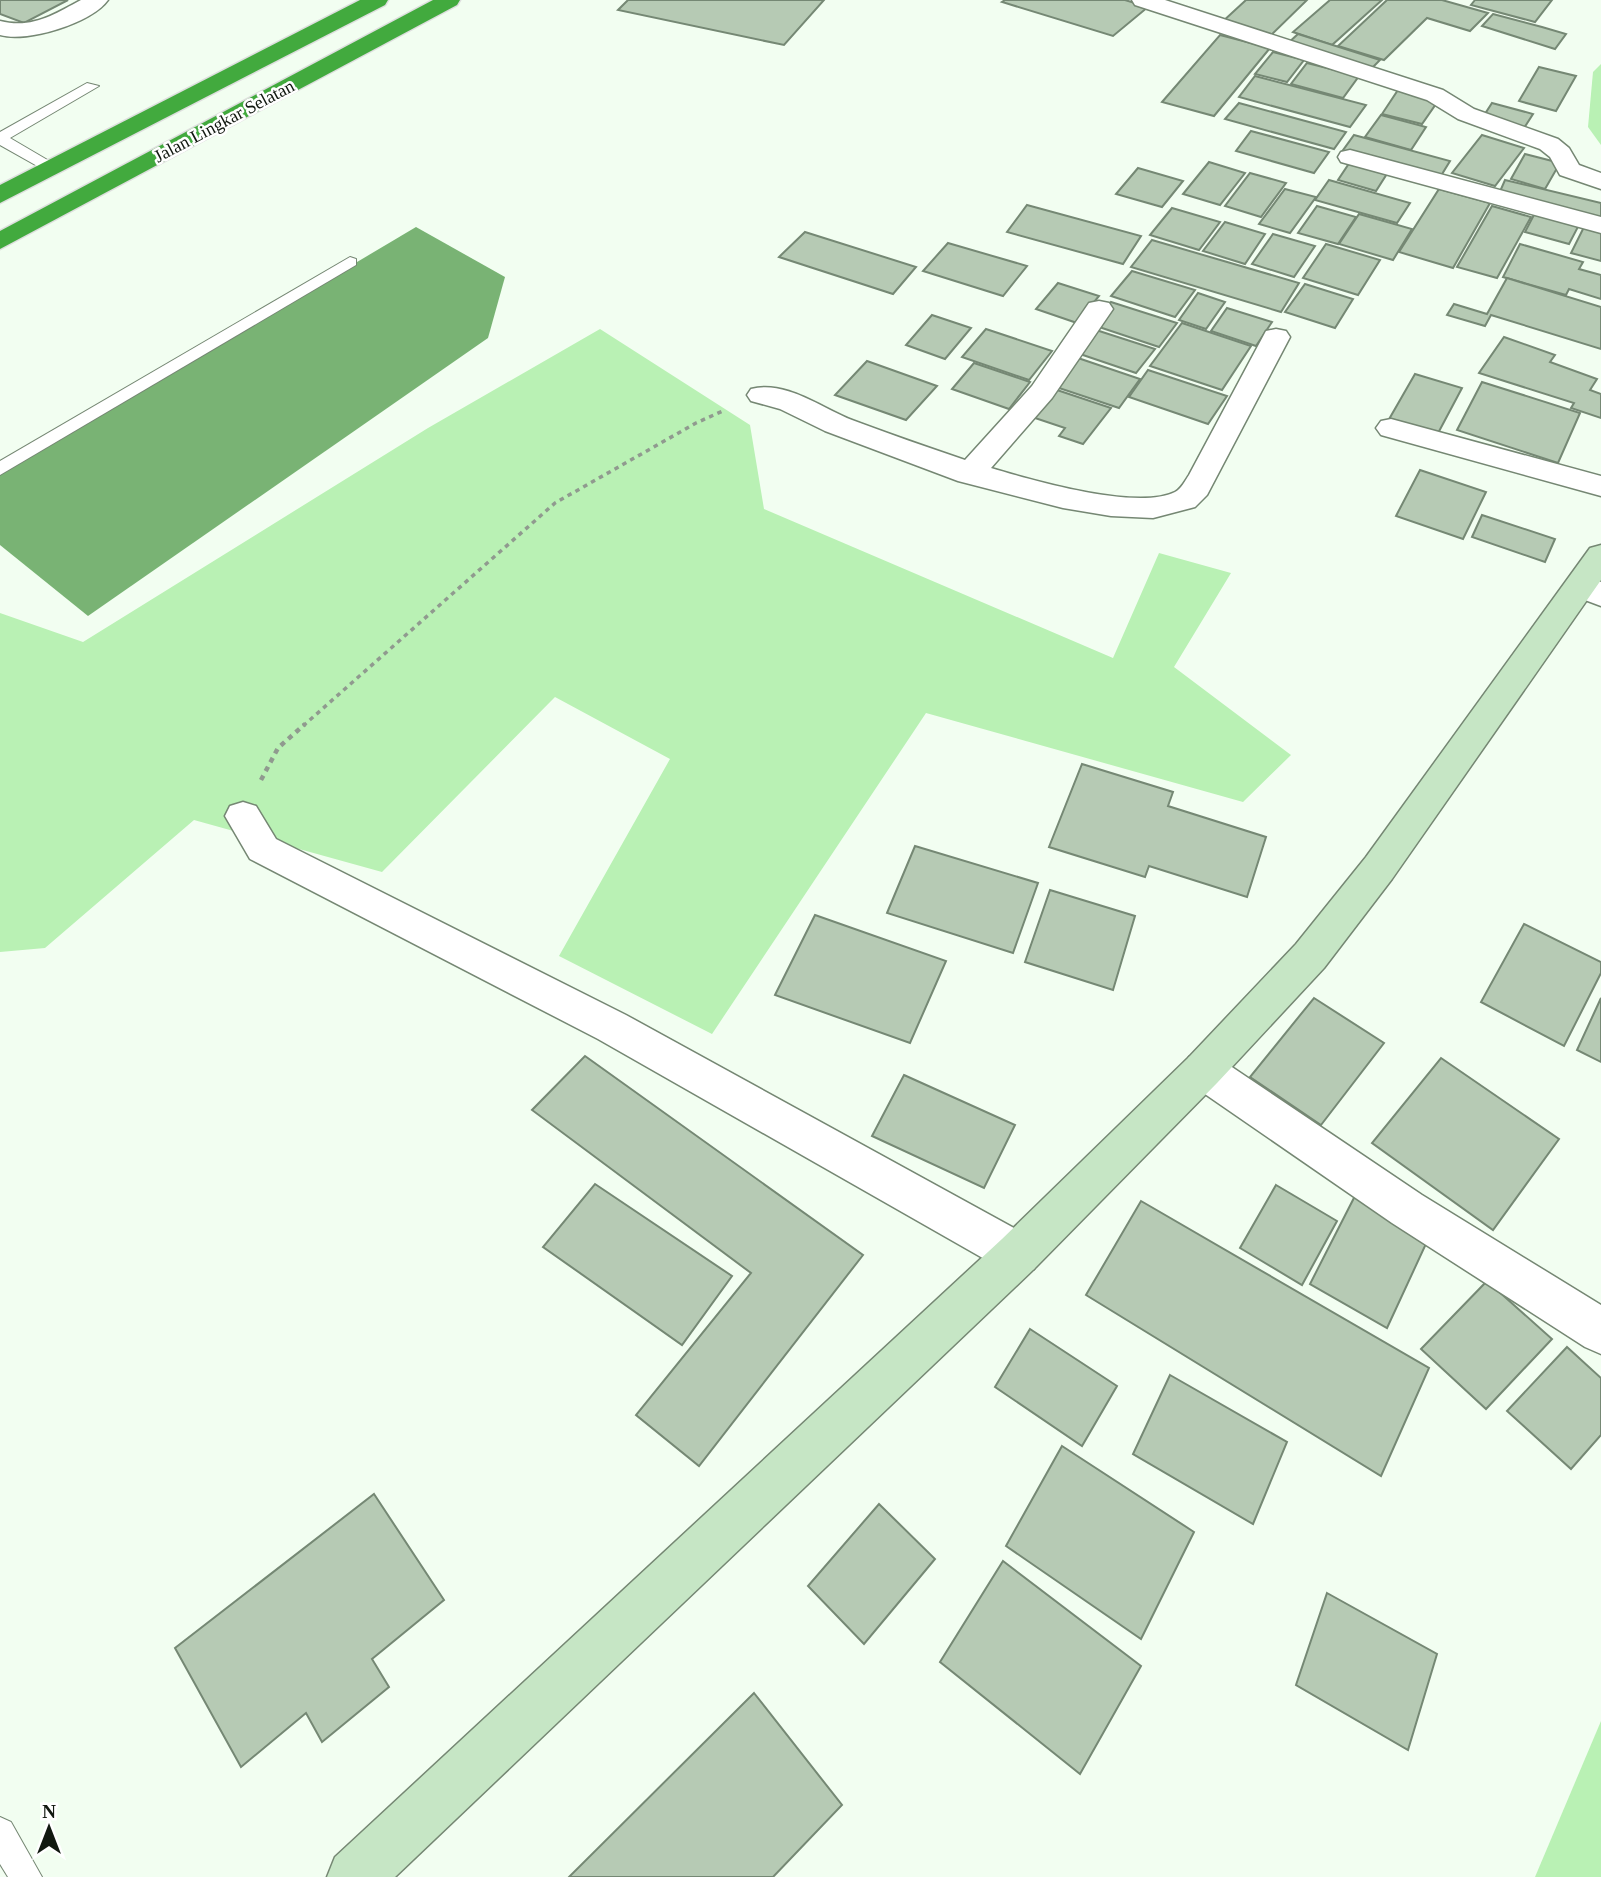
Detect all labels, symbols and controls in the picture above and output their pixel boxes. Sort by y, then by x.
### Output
street label: Jalan Lingkar Selatan [150,76,298,166]
north arrow [14,1793,84,1863]
text: N [42,1801,56,1822]

